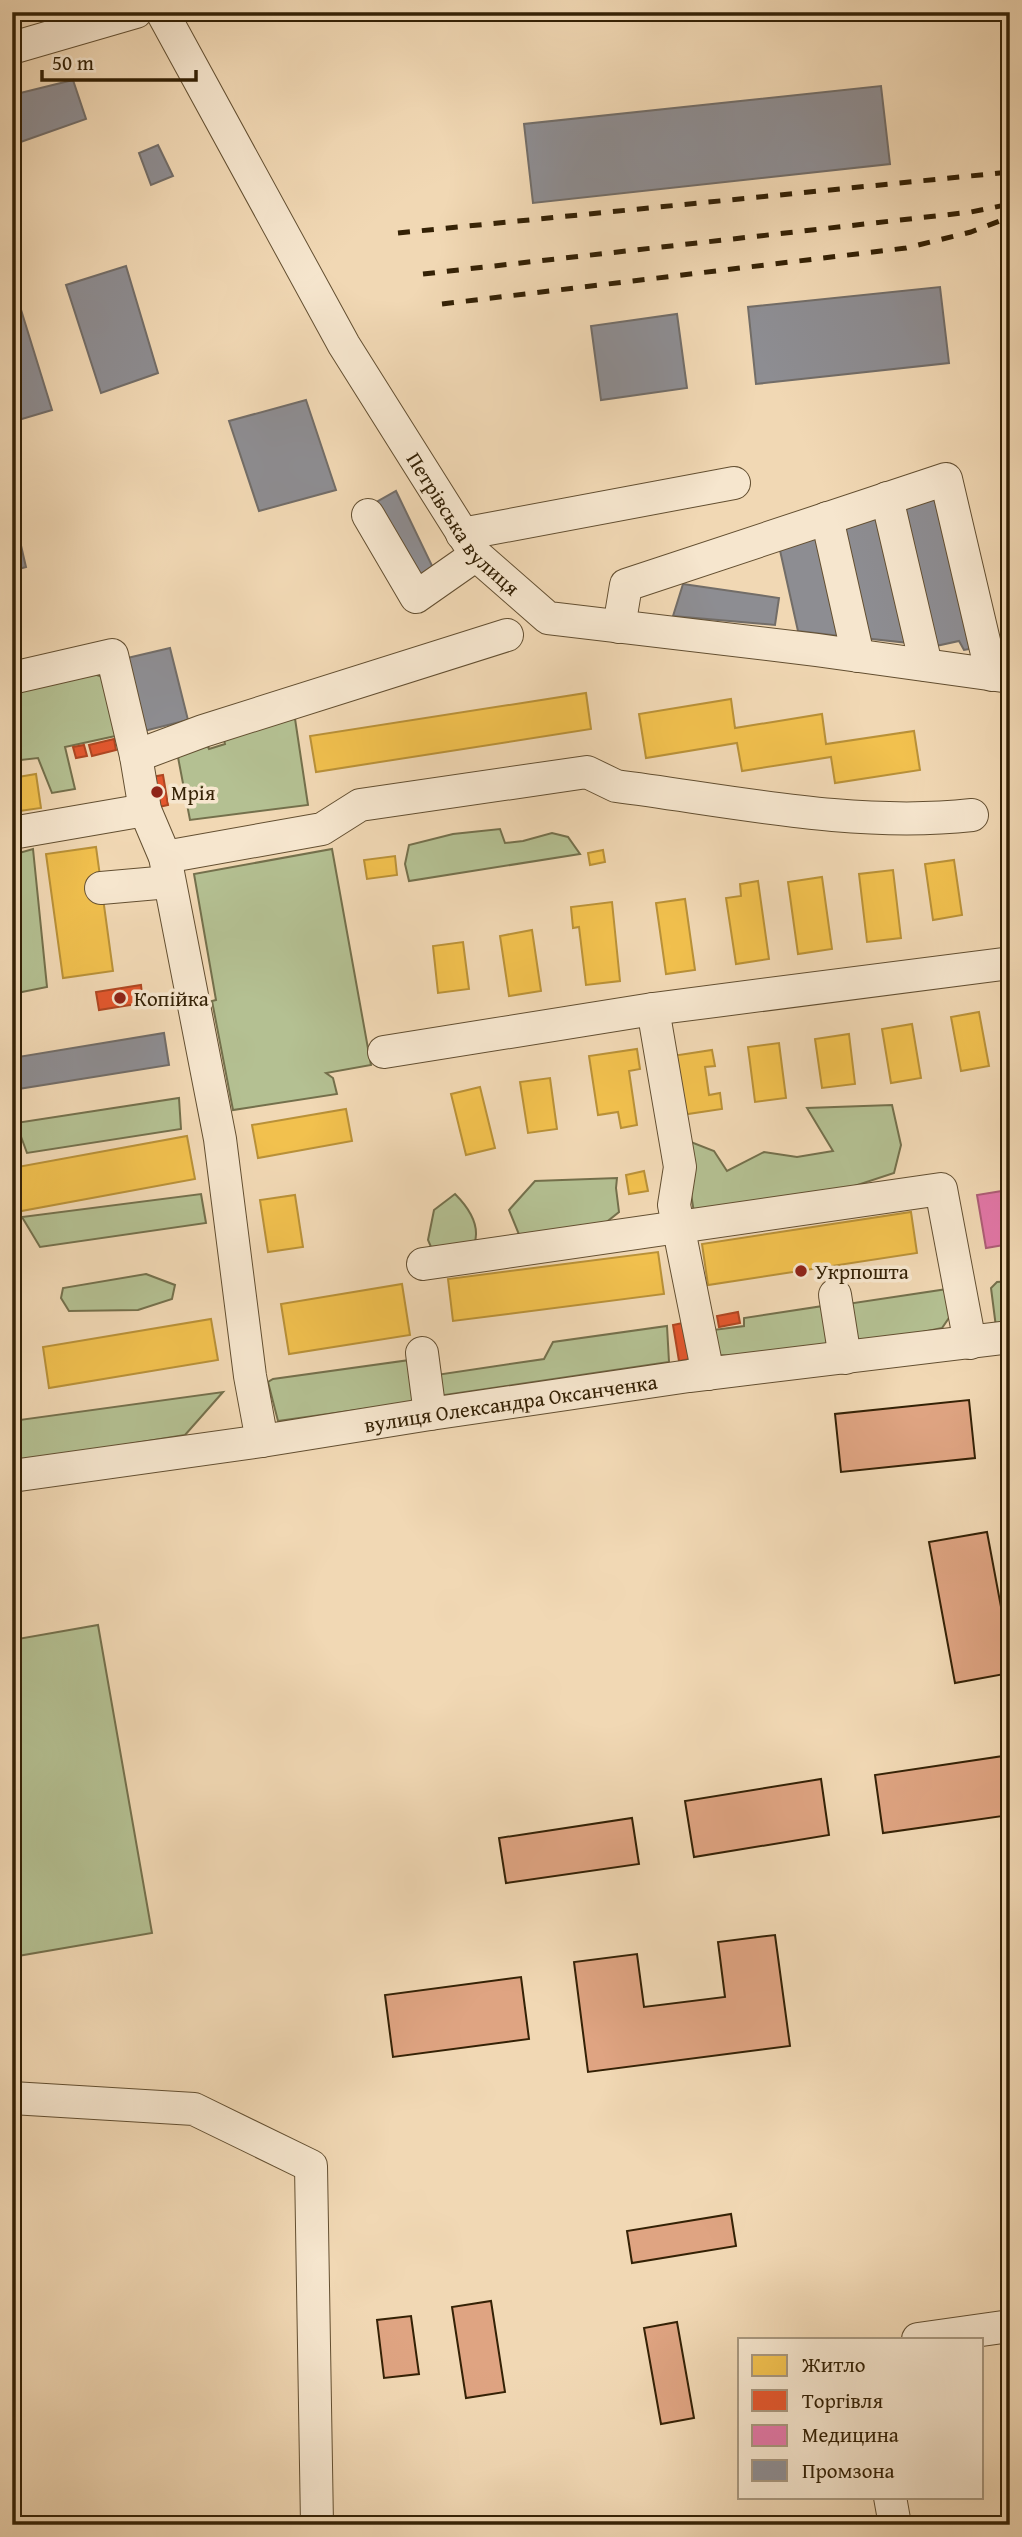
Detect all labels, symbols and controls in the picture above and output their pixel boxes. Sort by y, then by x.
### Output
scale bar [42,38,196,82]
text: 50 m [52,47,94,78]
street label: Петрівська вулиця [399,446,527,603]
place label: Мрія [171,777,216,808]
marker: Мрія [149,784,165,800]
place label: Копійка [134,983,209,1014]
marker: Копійка [112,990,128,1006]
place label: Укрпошта [815,1256,909,1287]
marker: Укрпошта [793,1263,809,1279]
street label: вулиця Олександра Оксанченка [362,1365,659,1440]
legend [738,2338,984,2498]
text: Житло [801,2349,866,2380]
text: Торгівля [802,2385,883,2416]
text: Медицина [802,2419,899,2450]
text: Промзона [802,2455,895,2486]

